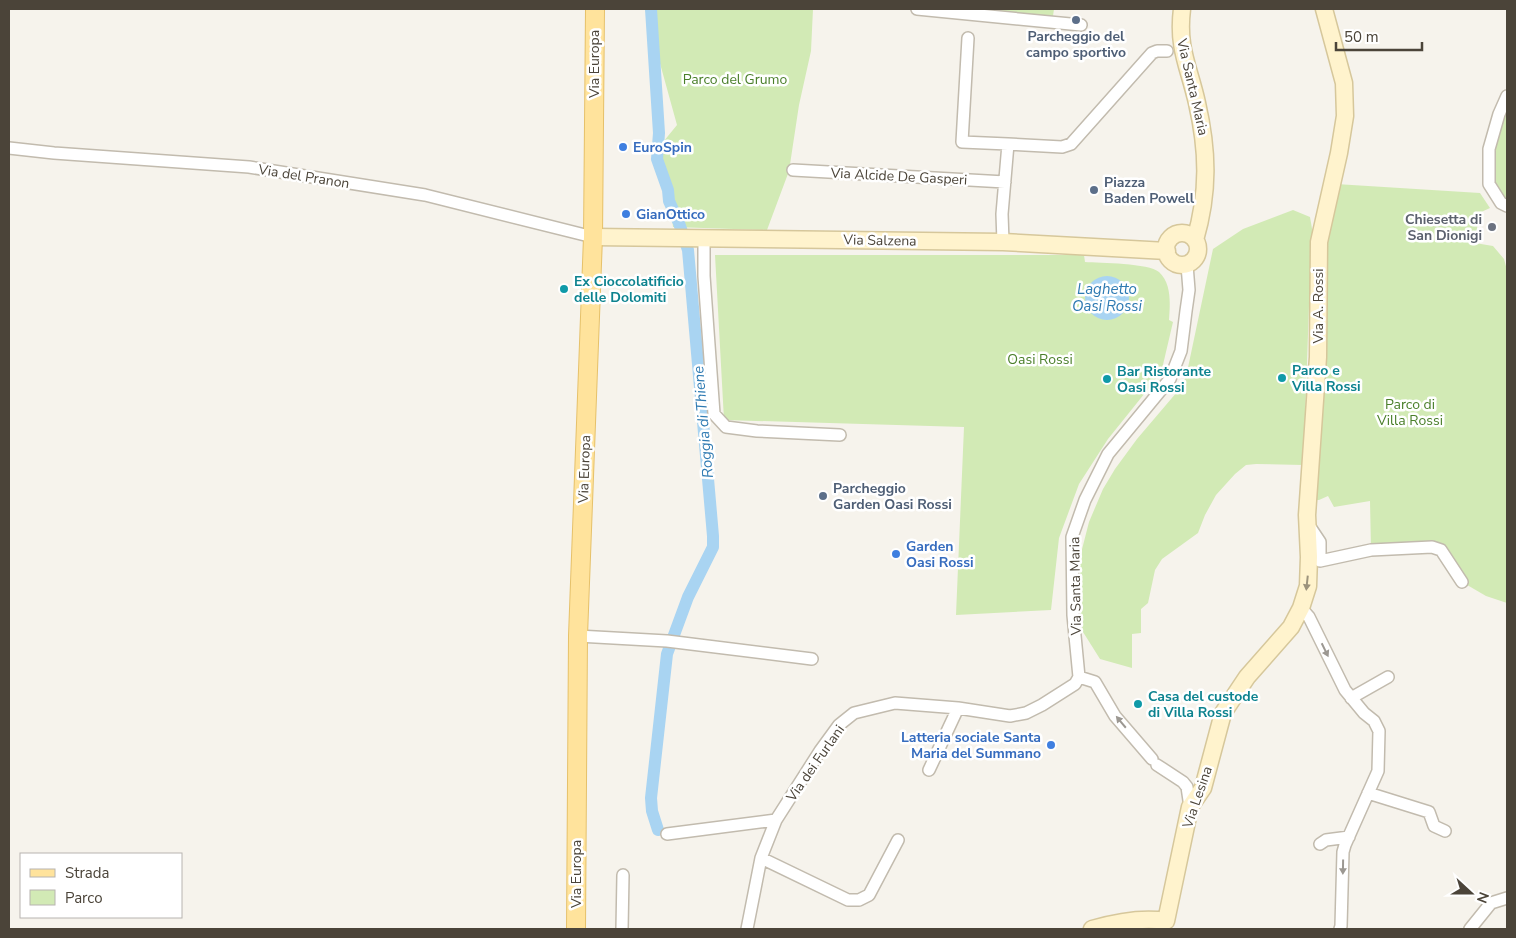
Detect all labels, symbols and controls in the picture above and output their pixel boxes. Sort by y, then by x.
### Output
marker: Parcheggio del campo sportivo [1070,14,1082,26]
scale bar [1336,20,1422,52]
place label: Parcheggio del campo sportivo [1026,27,1126,62]
text: 50 m [1344,27,1379,47]
street label: Via Europa [585,30,604,99]
street label: Via Santa Maria [1172,36,1213,137]
park label: Parco del Grumo [683,70,788,89]
place label: EuroSpin [633,138,692,157]
marker: EuroSpin [617,141,629,153]
street label: Via del Pranon [256,160,351,193]
street label: Via Alcide De Gasperi [829,163,968,190]
place label: Piazza Baden Powell [1104,173,1195,208]
marker: Piazza Baden Powell [1088,184,1100,196]
place label: GianOttico [636,205,705,224]
marker: GianOttico [620,208,632,220]
place label: Chiesetta di San Dionigi [1405,210,1482,245]
marker: Chiesetta di San Dionigi [1486,221,1498,233]
street label: Via Salzena [842,230,917,251]
street label: Via A. Rossi [1309,269,1328,344]
place label: Ex Cioccolatificio delle Dolomiti [574,272,684,307]
water label: Laghetto Oasi Rossi [1072,279,1143,316]
marker: Ex Cioccolatificio delle Dolomiti [558,283,570,295]
park label: Oasi Rossi [1007,350,1073,369]
place label: Parco e Villa Rossi [1291,361,1361,396]
place label: Bar Ristorante Oasi Rossi [1117,362,1211,397]
water label: Roggia di Thiene [688,365,718,479]
marker: Parco e Villa Rossi [1276,372,1288,384]
marker: Bar Ristorante Oasi Rossi [1101,373,1113,385]
park label: Parco di Villa Rossi [1376,395,1443,430]
street label: Via Europa [574,435,595,504]
place label: Parcheggio Garden Oasi Rossi [833,479,952,514]
marker: Parcheggio Garden Oasi Rossi [817,490,829,502]
street label: Via Santa Maria [1065,536,1086,637]
place label: Garden Oasi Rossi [906,537,974,572]
marker: Garden Oasi Rossi [890,548,902,560]
one-way arrow [1303,575,1311,591]
one-way arrow [1321,643,1329,658]
place label: Casa del custode di Villa Rossi [1148,687,1259,722]
marker: Casa del custode di Villa Rossi [1132,698,1144,710]
one-way arrow [1115,716,1126,729]
street label: Via dei Furlani [781,721,849,806]
place label: Latteria sociale Santa Maria del Summano [901,728,1041,763]
marker: Latteria sociale Santa Maria del Summano [1045,739,1057,751]
street label: Via Lesina [1178,764,1217,832]
street label: Via Europa [567,840,586,909]
legend [20,853,182,918]
one-way arrow [1339,859,1347,875]
text: Strada [65,863,109,883]
north arrow [1446,868,1496,918]
text: Parco [65,888,103,908]
text: N [1472,889,1493,906]

